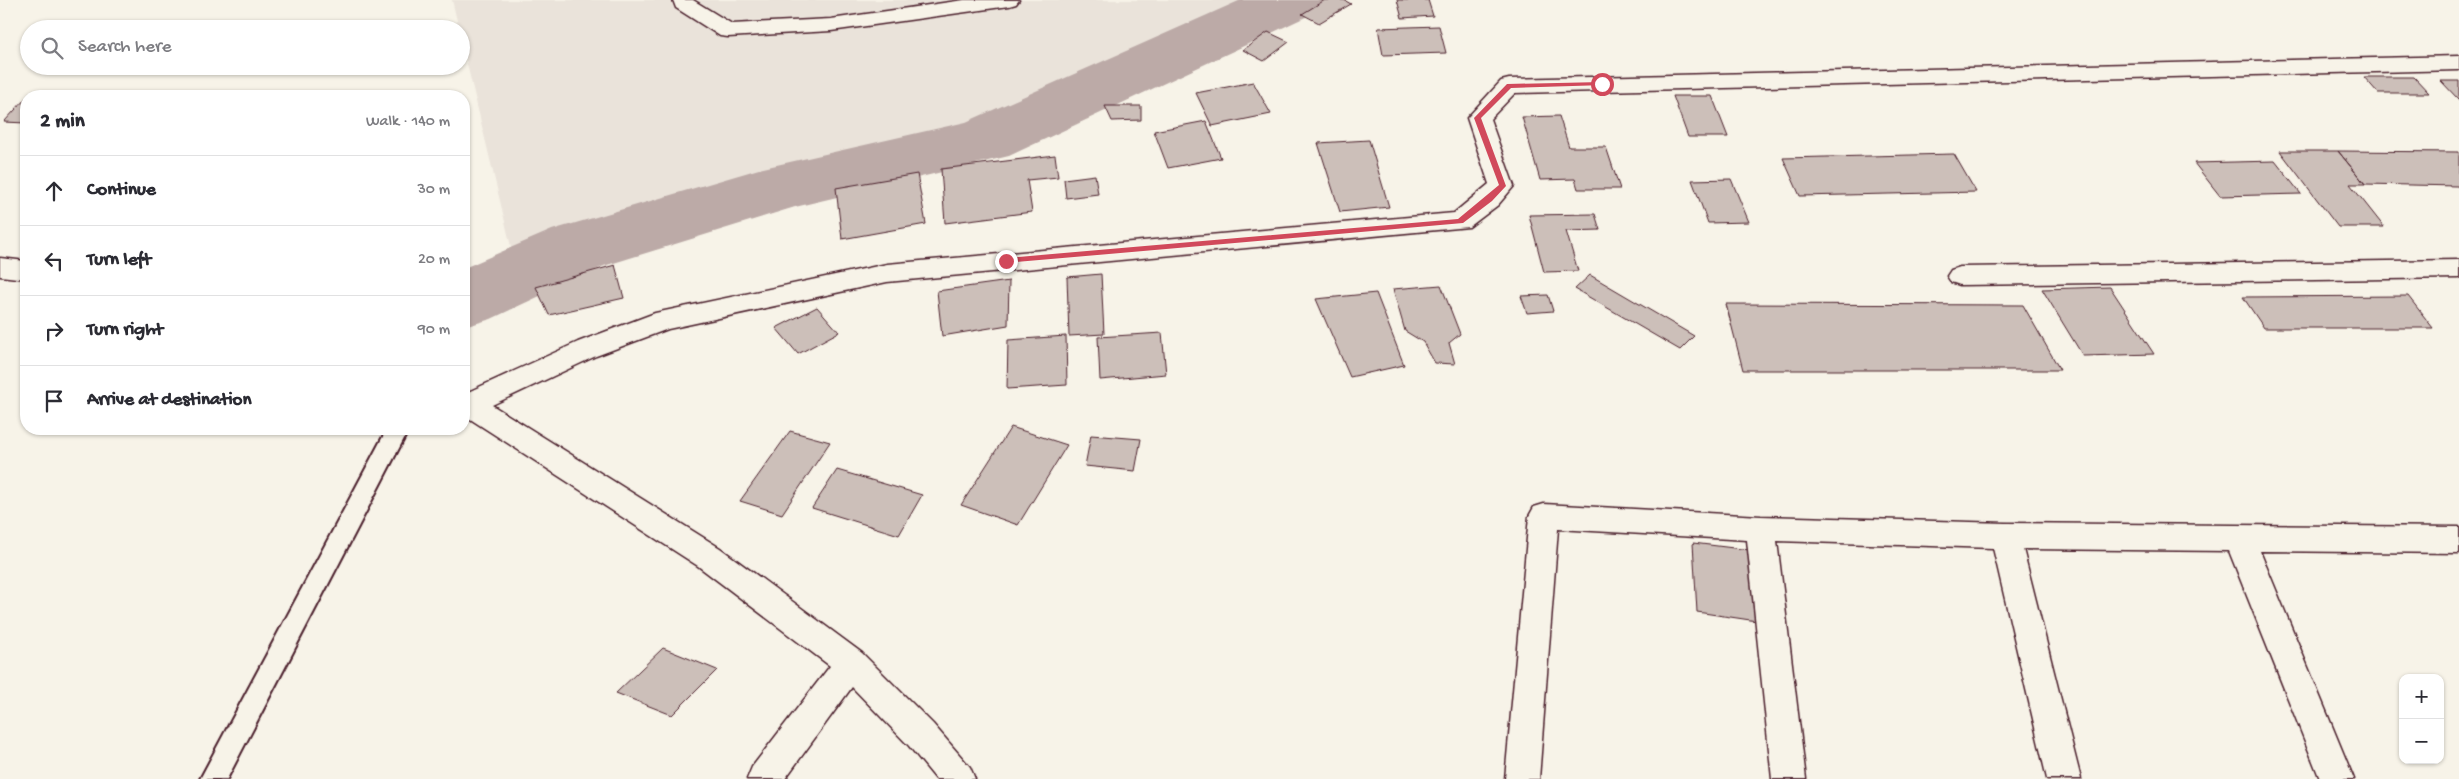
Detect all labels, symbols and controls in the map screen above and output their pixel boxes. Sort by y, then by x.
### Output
search box [20,20,470,75]
icon: search [38,34,66,62]
text: Search here [78,36,172,59]
route start [1591,73,1614,96]
text: 2 min [40,110,85,135]
text: Walk · 140 m [366,113,450,132]
icon: ahead [40,177,68,205]
text: Continue [87,179,156,202]
text: 30 m [417,181,450,200]
icon: left [40,247,68,275]
text: Turn left [87,249,151,272]
route end [995,250,1018,273]
text: 20 m [418,251,450,270]
icon: right [40,317,68,345]
text: Turn right [87,319,163,342]
text: 90 m [418,321,450,340]
icon: arrive [40,387,68,415]
text: Arrive at destination [87,389,251,412]
map controls [2399,674,2444,764]
button: + [2399,674,2444,719]
button: − [2399,719,2444,764]

